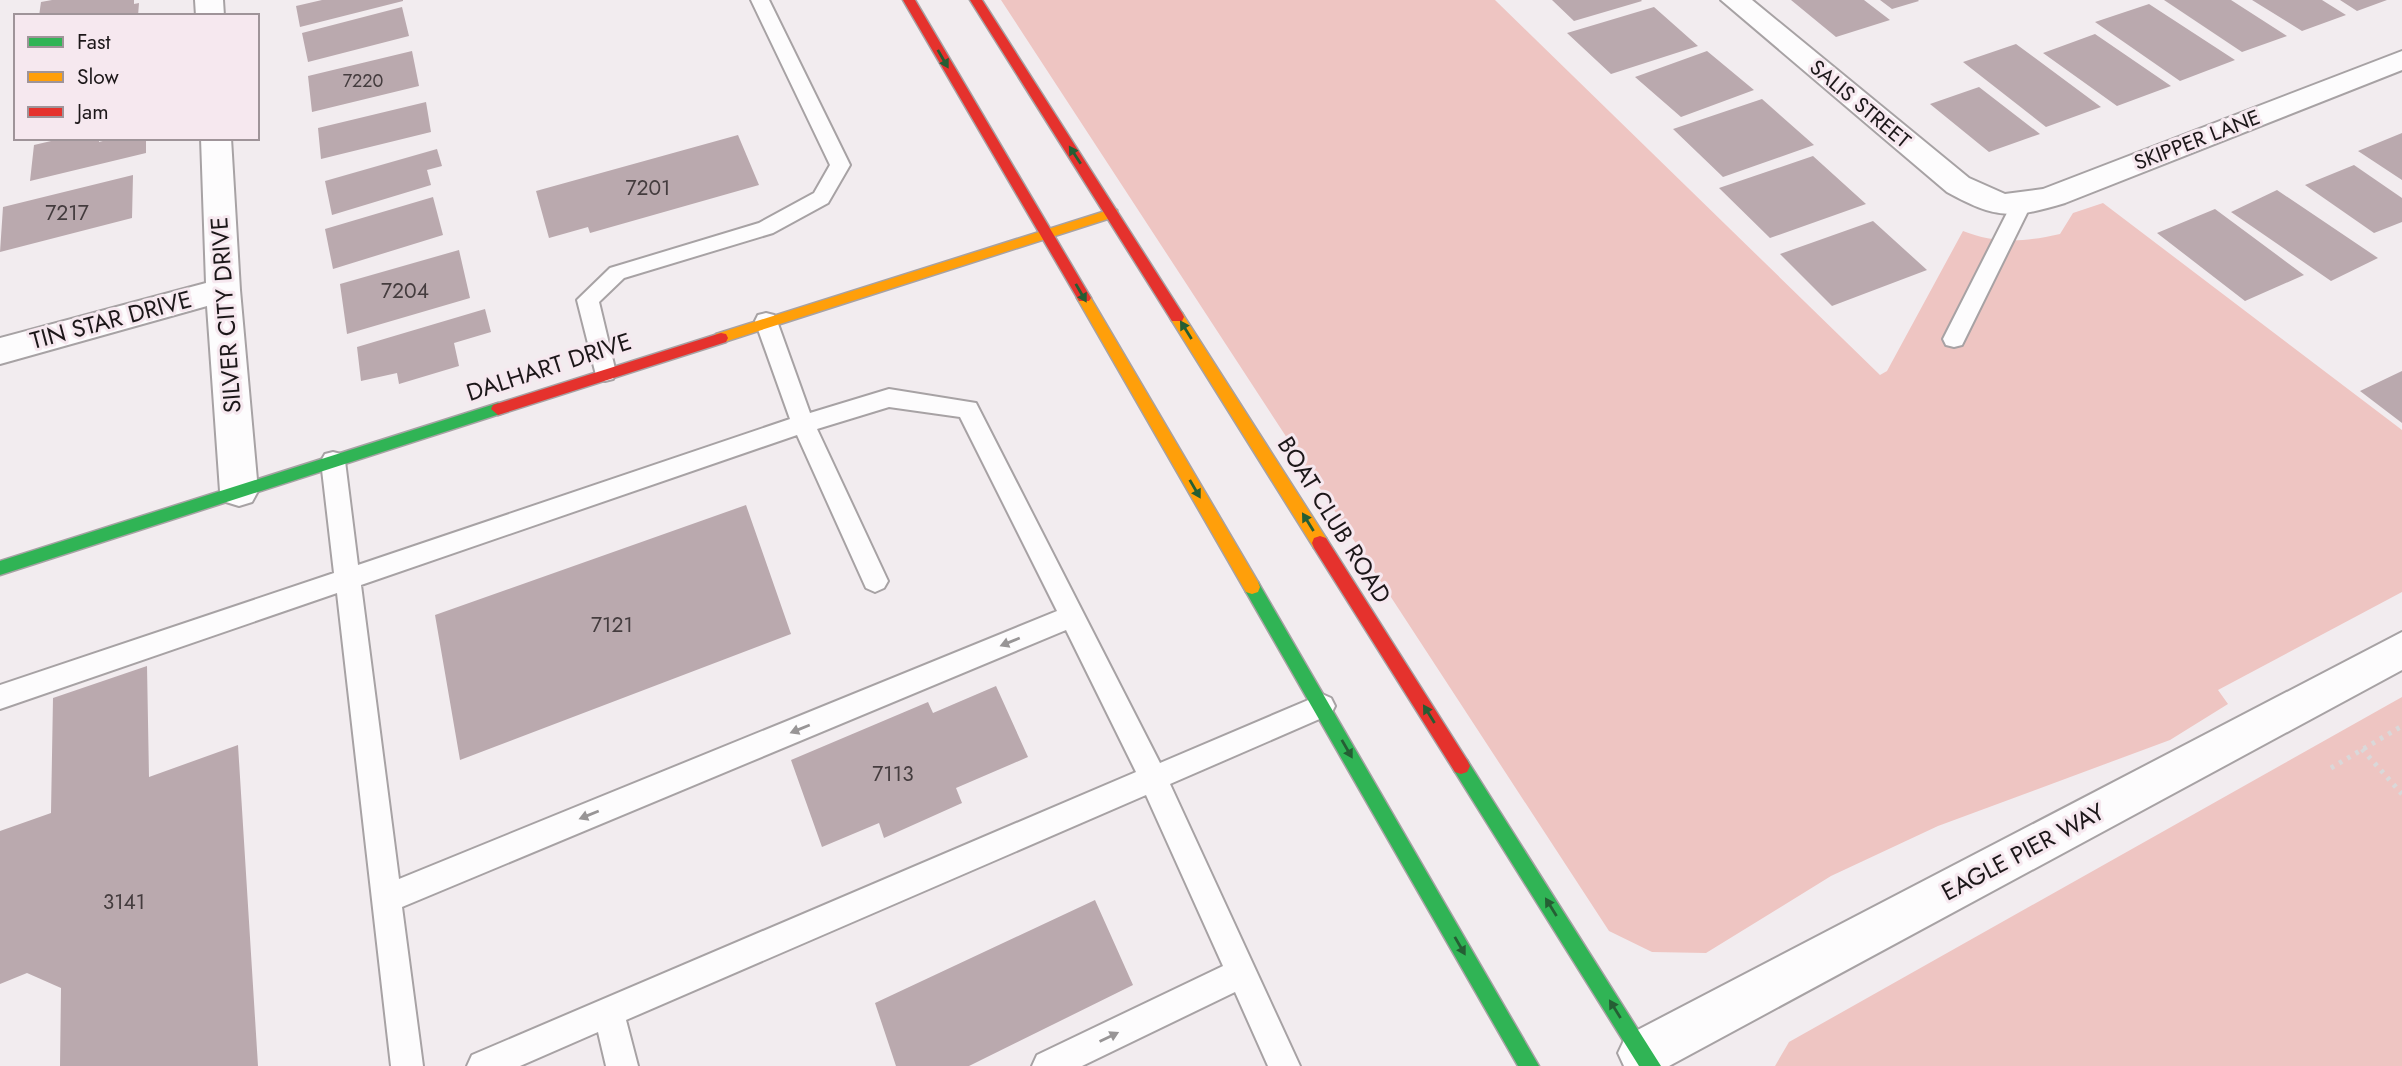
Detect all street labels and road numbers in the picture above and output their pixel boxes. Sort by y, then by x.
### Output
street label: SALIS STREET [1803,53,1917,155]
street label: SKIPPER LANE [2130,102,2264,178]
street label: SILVER CITY DRIVE [201,216,250,414]
street label: TIN STAR DRIVE [26,281,196,358]
street label: DALHART DRIVE [462,323,636,410]
street label: BOAT CLUB ROAD [1269,430,1400,610]
street label: EAGLE PIER WAY [1935,794,2111,909]

